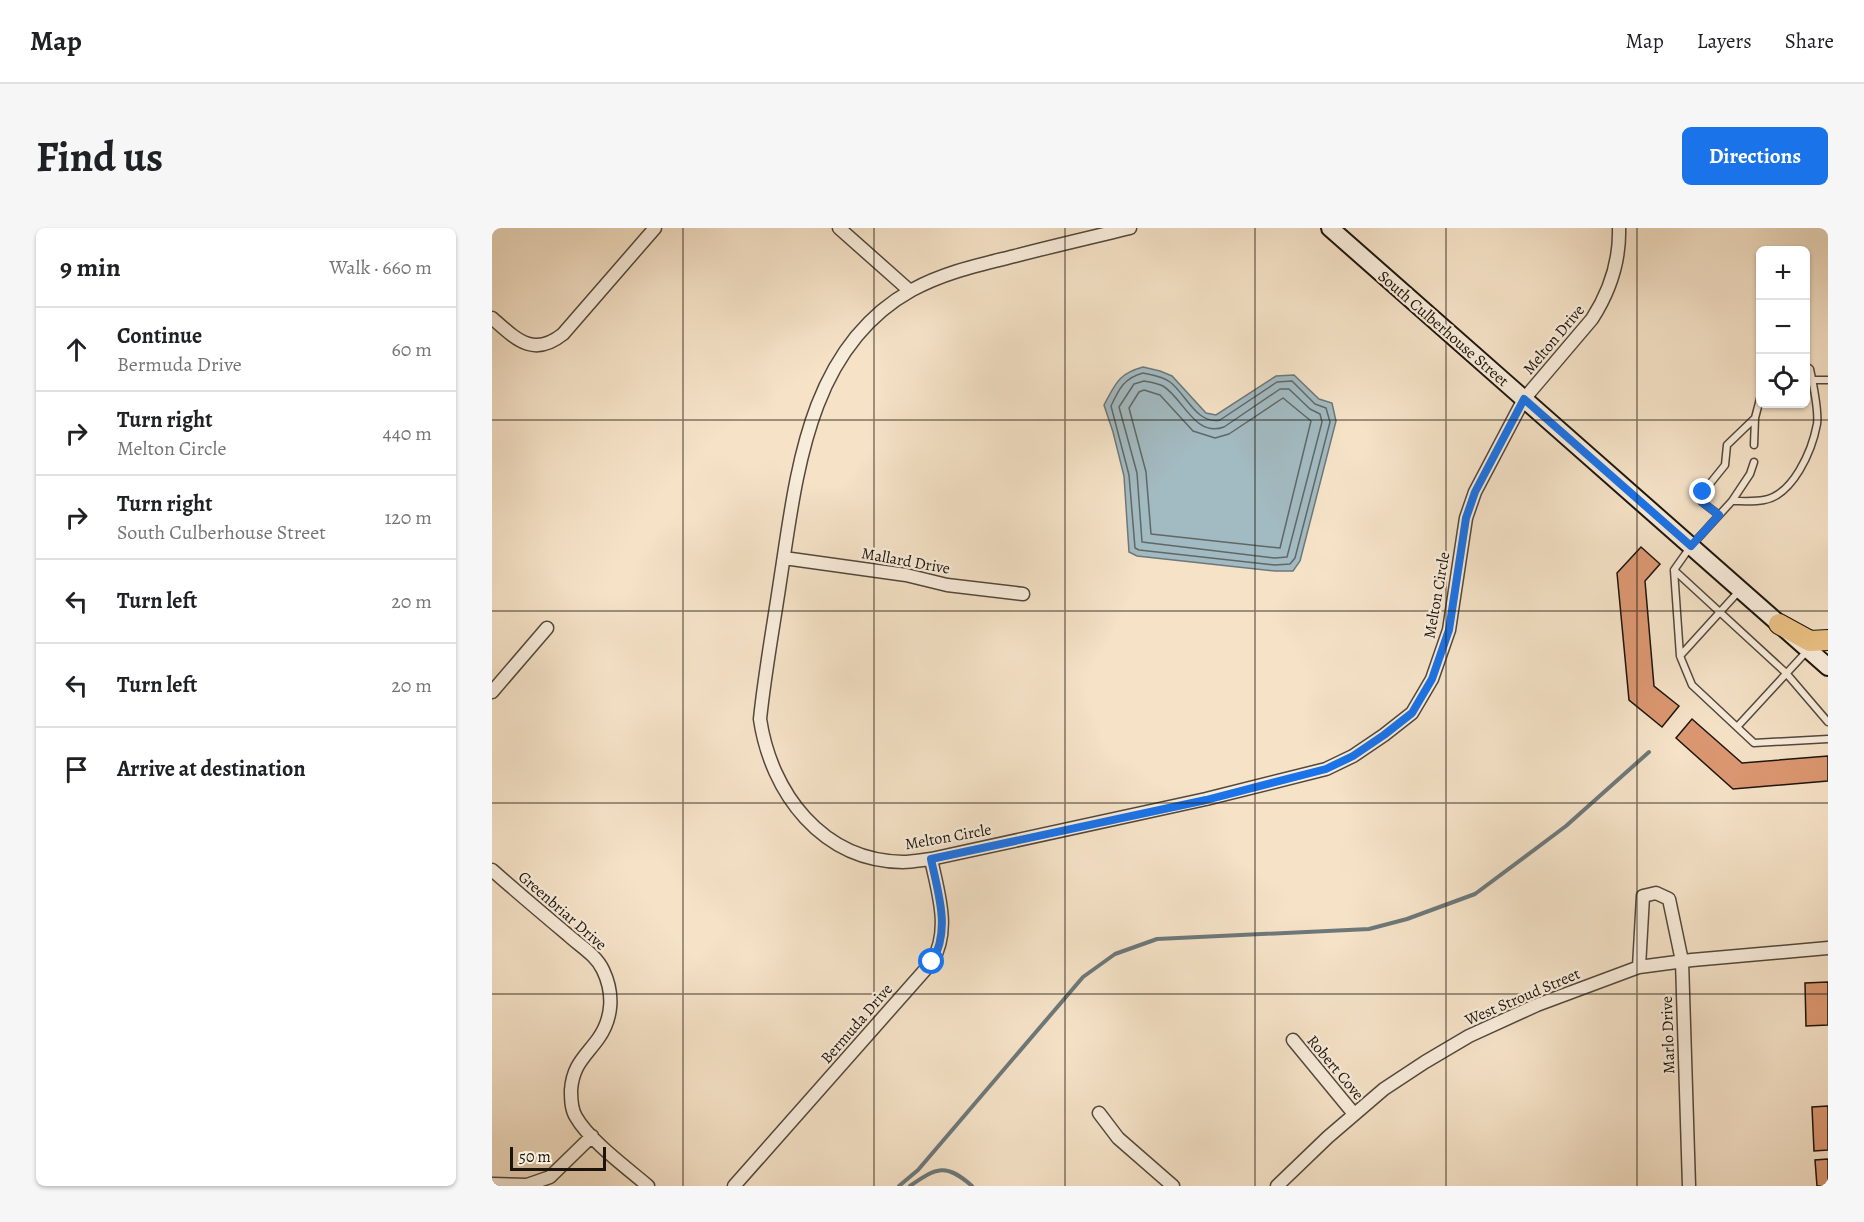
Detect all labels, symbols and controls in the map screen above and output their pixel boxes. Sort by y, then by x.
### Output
text: Map [30,22,82,60]
text: Map [1625,27,1664,55]
text: Layers [1697,27,1752,55]
text: Share [1785,27,1834,55]
button: Directions [1682,127,1828,185]
text: Find us [36,128,163,185]
map controls [1756,246,1810,408]
button: + [1756,246,1810,300]
text: 9 min [60,250,121,285]
text: Walk · 660 m [329,254,432,281]
street label: South Culberhouse Street [1373,266,1514,392]
street label: Melton Drive [1518,300,1590,379]
button: − [1756,300,1810,354]
text: Continue [117,321,202,351]
icon: ahead [60,333,93,366]
text: 60 m [392,336,432,363]
text: Bermuda Drive [117,351,242,378]
button: locate [1756,354,1810,408]
text: Turn right [117,405,213,435]
icon: right [60,417,93,450]
text: 440 m [383,420,432,447]
text: Melton Circle [117,435,226,462]
route end [1689,478,1715,504]
text: Turn right [117,489,213,519]
icon: right [60,501,93,534]
text: 120 m [384,504,432,531]
text: South Culberhouse Street [117,519,326,546]
street label: Mallard Drive [860,542,952,580]
street label: Melton Circle [1419,550,1455,640]
icon: left [60,585,93,618]
text: Turn left [117,586,197,616]
text: 20 m [391,588,432,615]
icon: left [60,669,93,702]
text: Turn left [117,670,197,700]
text: 20 m [391,672,432,699]
icon: arrive [60,753,93,786]
text: Arrive at destination [117,754,306,784]
street label: Melton Circle [903,819,993,855]
street label: Greenbriar Drive [513,866,611,955]
route start [918,948,944,974]
street label: West Stroud Street [1460,963,1583,1032]
street label: Bermuda Drive [816,979,898,1069]
street label: Marlo Drive [1656,996,1680,1074]
street label: Robert Cove [1302,1030,1369,1105]
scale bar [510,1144,606,1172]
text: 50 m [519,1146,551,1168]

